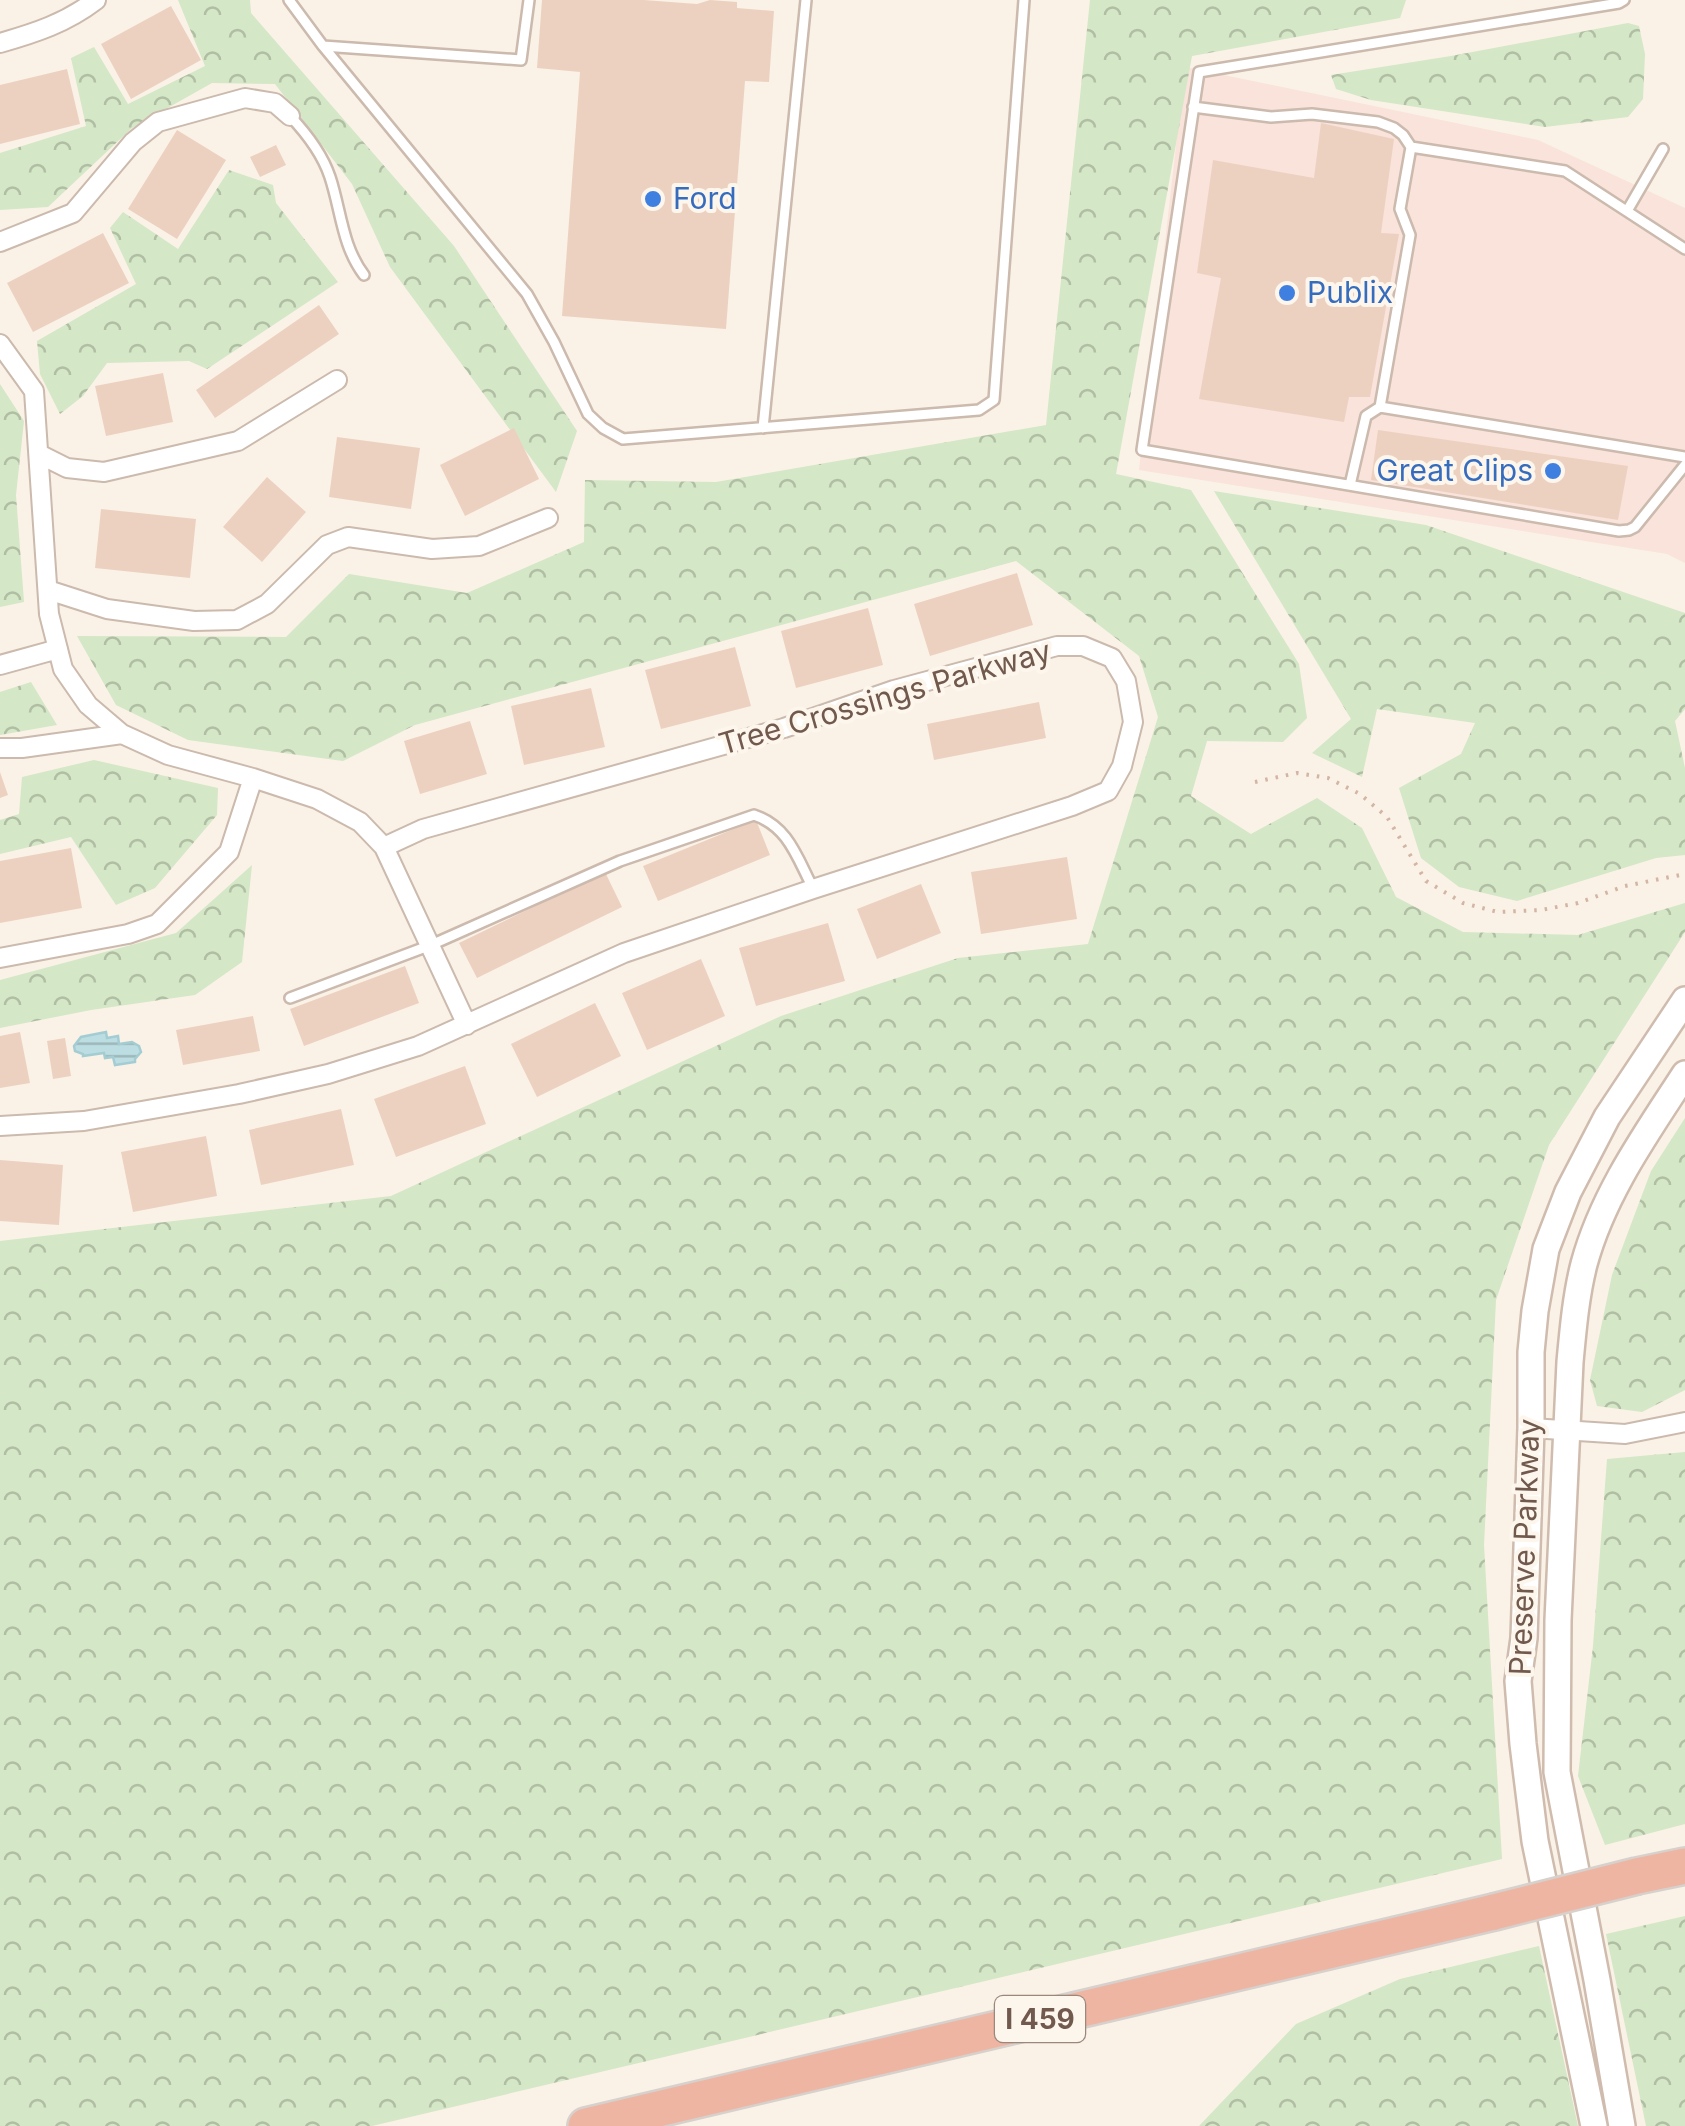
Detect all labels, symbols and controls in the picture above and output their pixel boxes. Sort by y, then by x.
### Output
place label: Ford [673,180,737,216]
marker: Ford [642,188,664,210]
place label: Publix [1307,274,1393,310]
marker: Publix [1276,282,1298,304]
place label: Great Clips [1376,452,1533,488]
marker: Great Clips [1542,460,1564,482]
street label: Tree Crossings Parkway [714,632,1055,762]
street label: Preserve Parkway [1502,1418,1546,1676]
road number: I 459 [995,1996,1085,2042]

